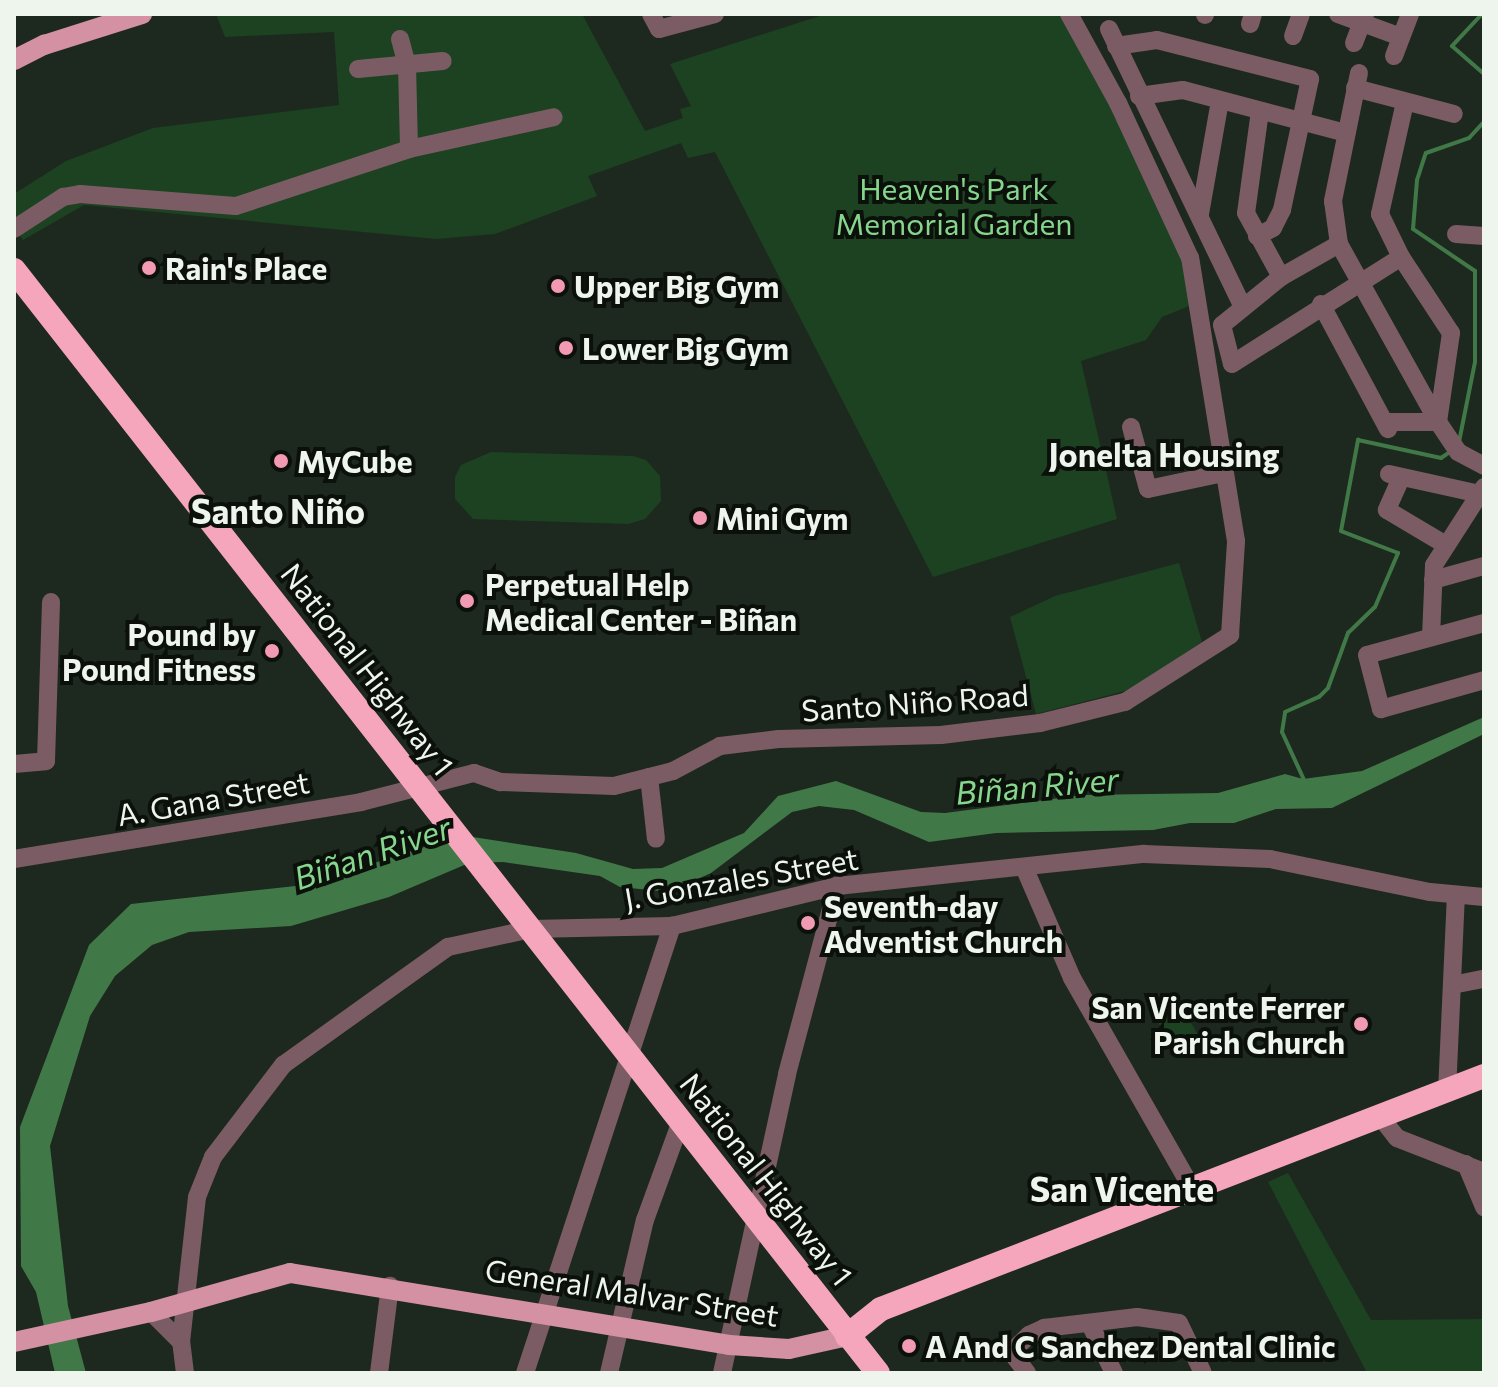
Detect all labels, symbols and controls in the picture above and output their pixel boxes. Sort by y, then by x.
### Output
park label: Heaven's Park Memorial Garden [836,170,1072,240]
place label: Rain's Place [165,250,327,286]
marker: Rain's Place [140,259,158,277]
place label: Upper Big Gym [574,268,779,304]
marker: Upper Big Gym [549,277,567,295]
place label: Lower Big Gym [582,330,789,366]
marker: Lower Big Gym [557,339,575,357]
district label: Jonelta Housing [1048,435,1280,473]
place label: MyCube [297,443,412,479]
marker: MyCube [272,452,290,470]
district label: Santo Niño [191,491,365,531]
place label: Mini Gym [716,500,848,536]
marker: Mini Gym [691,509,709,527]
street label: National Highway 1 [274,556,462,782]
place label: Perpetual Help Medical Center - Biñan [485,566,797,636]
marker: Perpetual Help Medical Center - Biñan [456,590,478,612]
place label: Pound by Pound Fitness [62,616,256,686]
marker: Pound by Pound Fitness [263,642,281,660]
street label: Santo Niño Road [800,676,1030,728]
water label: Biñan River [954,759,1120,811]
street label: A. Gana Street [114,763,312,833]
water label: Biñan River [288,807,456,897]
street label: J. Gonzales Street [621,840,861,916]
place label: Seventh-day Adventist Church [824,888,1063,958]
marker: Seventh-day Adventist Church [799,914,817,932]
place label: San Vicente Ferrer Parish Church [1091,989,1345,1060]
marker: San Vicente Ferrer Parish Church [1352,1015,1370,1033]
street label: National Highway 1 [673,1066,861,1292]
district label: San Vicente [1030,1169,1214,1209]
street label: General Malvar Street [483,1251,781,1333]
place label: A And C Sanchez Dental Clinic [925,1328,1336,1364]
marker: A And C Sanchez Dental Clinic [900,1337,918,1355]

